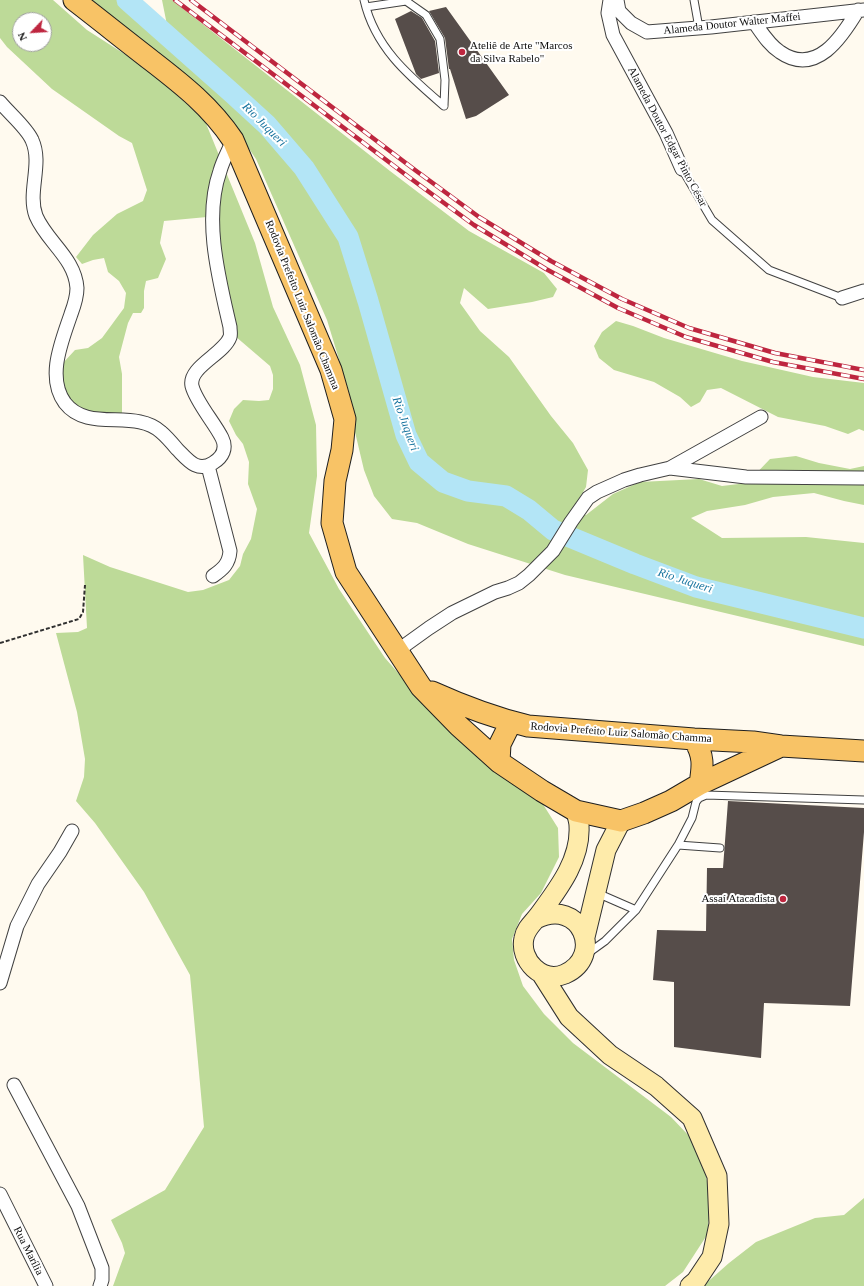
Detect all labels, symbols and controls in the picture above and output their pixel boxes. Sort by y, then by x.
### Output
street label: Alameda Doutor Walter Maffei [663,10,801,38]
north arrow [12,12,52,52]
text: N [15,31,29,43]
place label: Ateliê de Arte "Marcos da Silva Rabelo" [470,39,573,65]
marker: Ateliê de Arte "Marcos da Silva Rabelo" [457,47,467,57]
street label: Alameda Doutor Edgar Pinto César [624,65,710,209]
water label: Rio Juqueri [239,100,289,150]
street label: Rodovia Prefeito Luiz Salomão Chamma [262,218,342,392]
water label: Rio Juqueri [389,395,421,453]
water label: Rio Juqueri [656,565,714,597]
street label: Rodovia Prefeito Luiz Salomão Chamma [530,720,712,746]
place label: Assaí Atacadista [701,892,775,906]
marker: Assaí Atacadista [778,894,788,904]
street label: Rua Marília [10,1224,46,1278]

